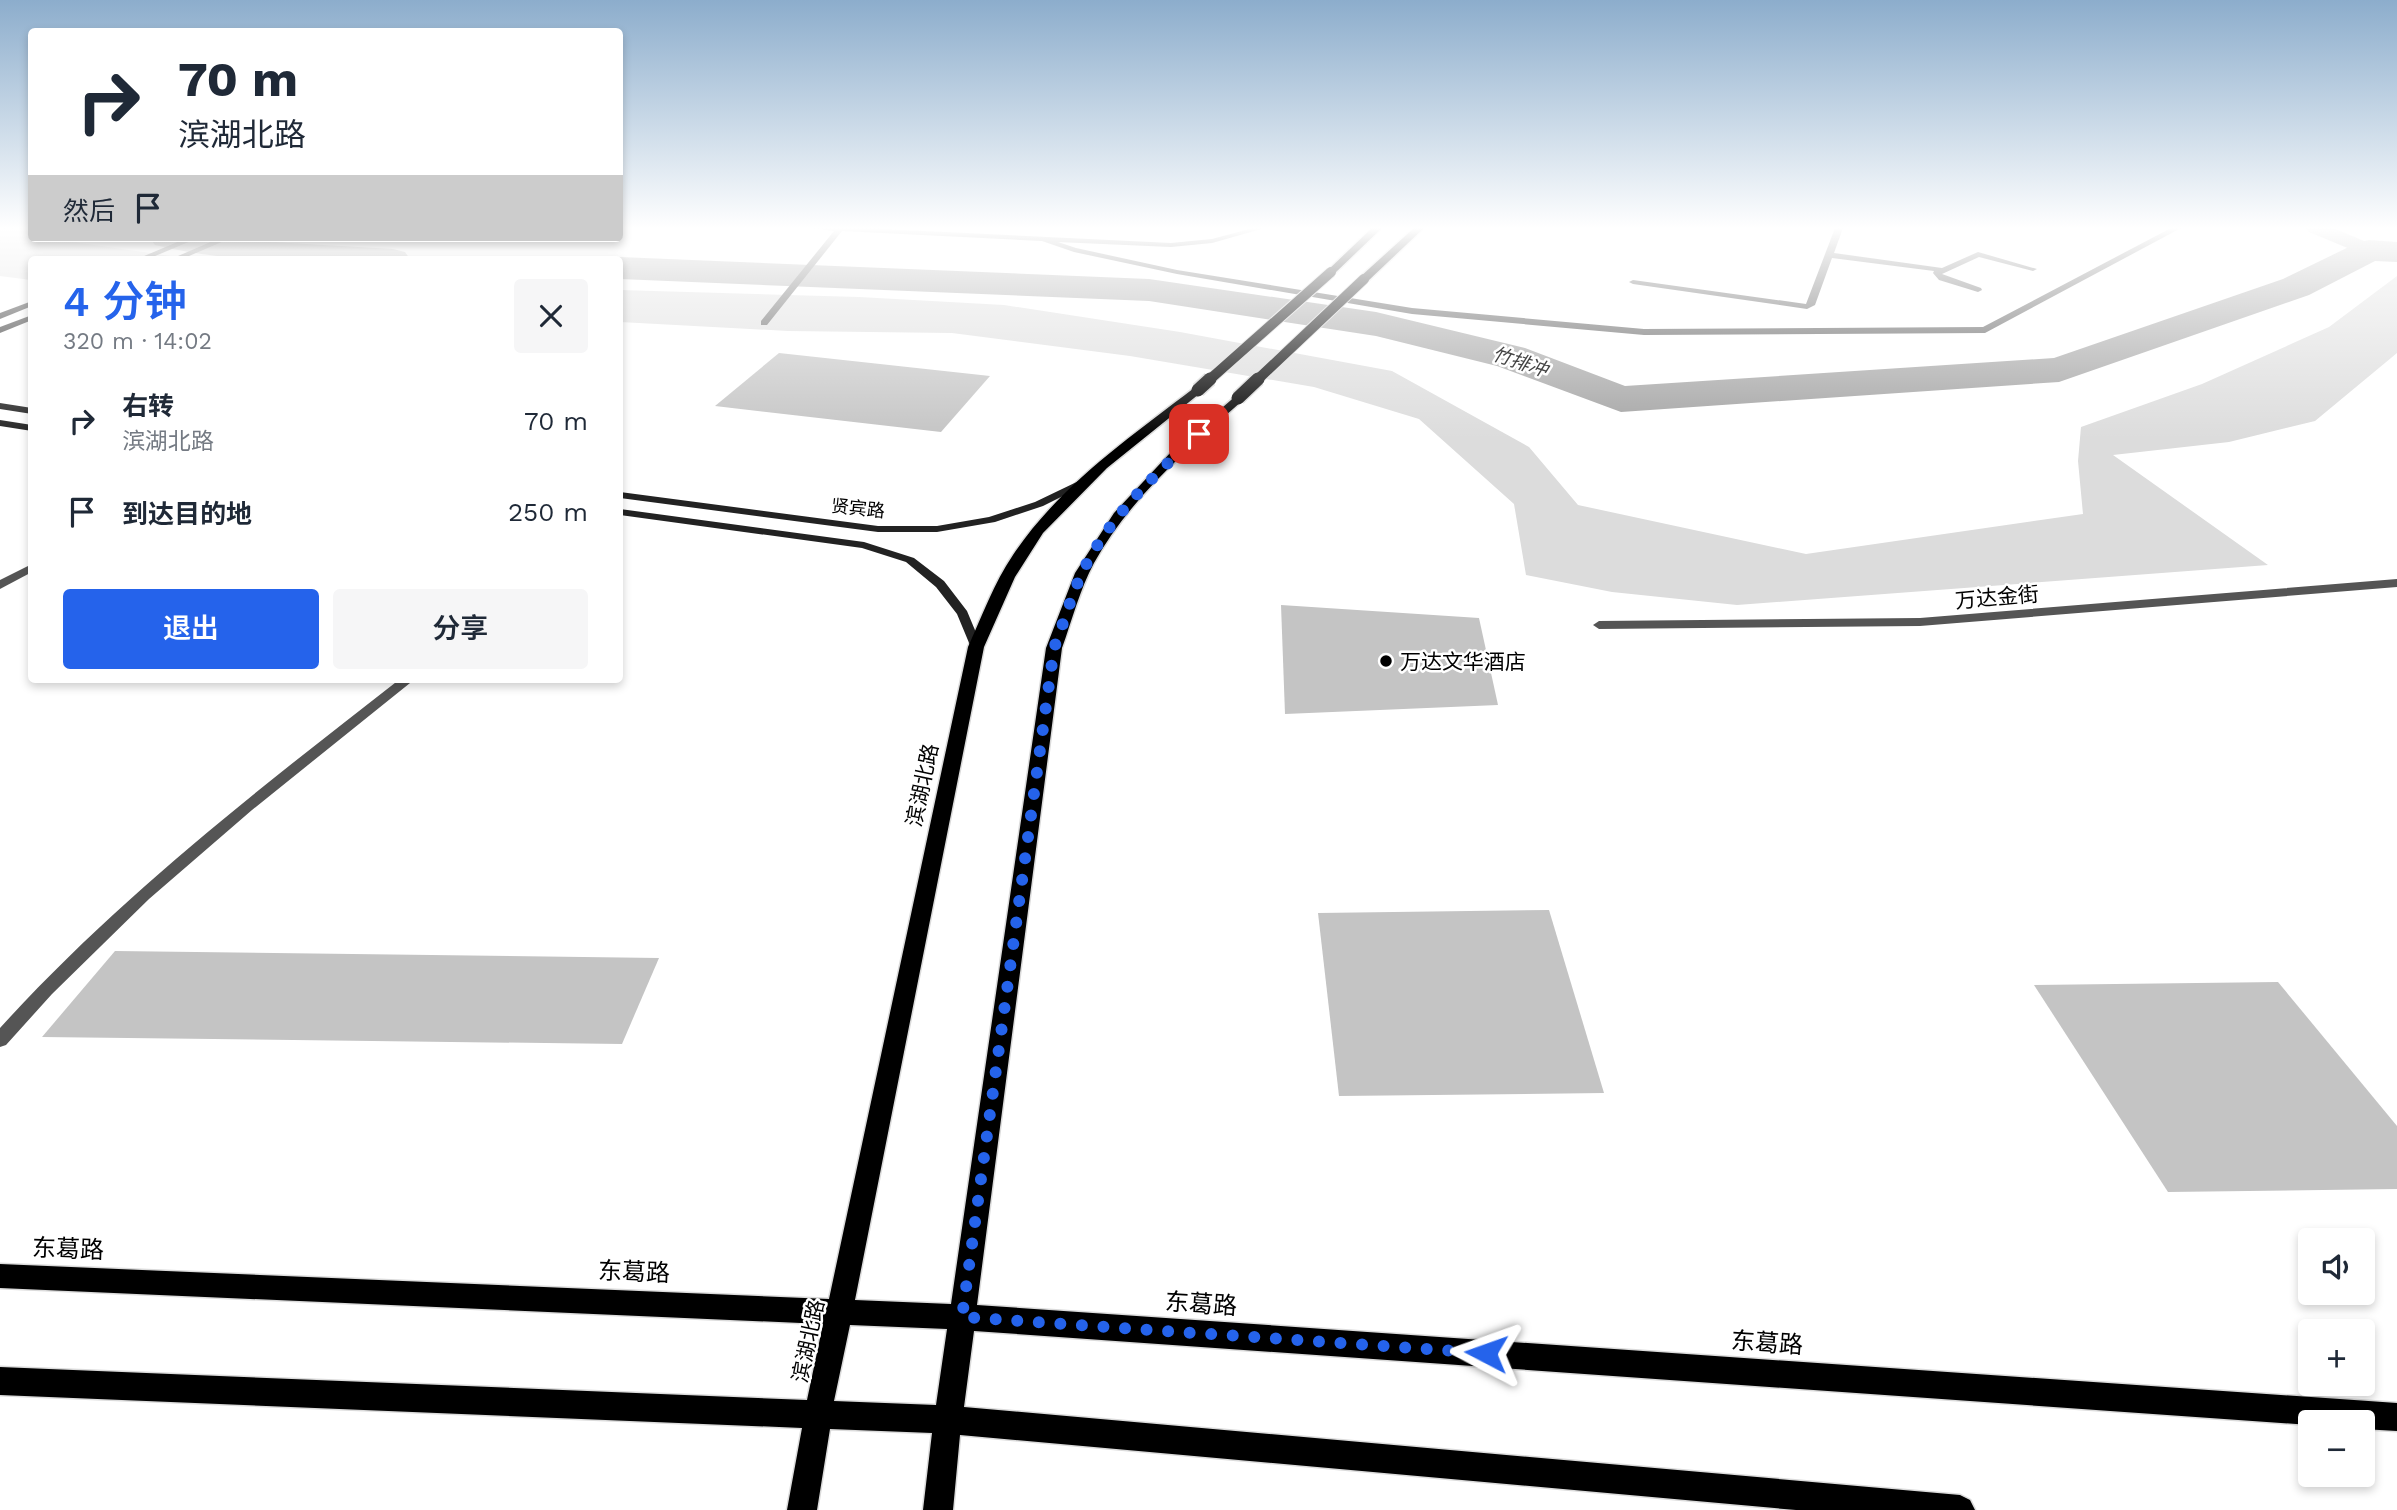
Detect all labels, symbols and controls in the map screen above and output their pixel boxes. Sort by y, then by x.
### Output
text: 70 m [178,50,298,108]
icon: right [63,56,154,147]
text: 滨湖北路 [178,116,306,154]
icon: arrive [129,189,167,227]
text: 然后 [63,196,115,226]
text: 4 分钟 [63,277,186,326]
button: close [514,279,588,353]
text: 320 m · 14:02 [63,328,212,355]
water label: 竹排冲 [1489,342,1553,382]
text: 右转 [122,391,174,421]
icon: right [63,402,101,440]
pin [1169,404,1229,464]
text: 70 m [524,406,588,436]
icon: arrive [1180,415,1218,453]
text: 滨湖北路 [122,428,214,455]
icon: arrive [63,493,101,531]
street label: 贤宾路 [830,495,886,521]
text: 250 m [508,497,588,527]
text: 到达目的地 [122,499,252,529]
street label: 万达金街 [1954,581,2040,613]
button: 退出 [63,589,319,669]
button: 分享 [333,589,588,669]
place label: 万达文华酒店 [1400,649,1526,674]
marker: 万达文华酒店 [1378,653,1394,669]
street label: 滨湖北路 [901,741,943,829]
map controls [2298,1228,2375,1487]
button: sound [2298,1228,2375,1305]
street label: 东葛路 [32,1234,104,1264]
street label: 东葛路 [598,1257,670,1287]
street label: 东葛路 [1164,1288,1238,1320]
street label: 滨湖北路 [787,1297,829,1385]
position arrow [1449,1316,1523,1390]
button: + [2298,1319,2375,1396]
street label: 东葛路 [1730,1327,1804,1359]
button: − [2298,1410,2375,1487]

